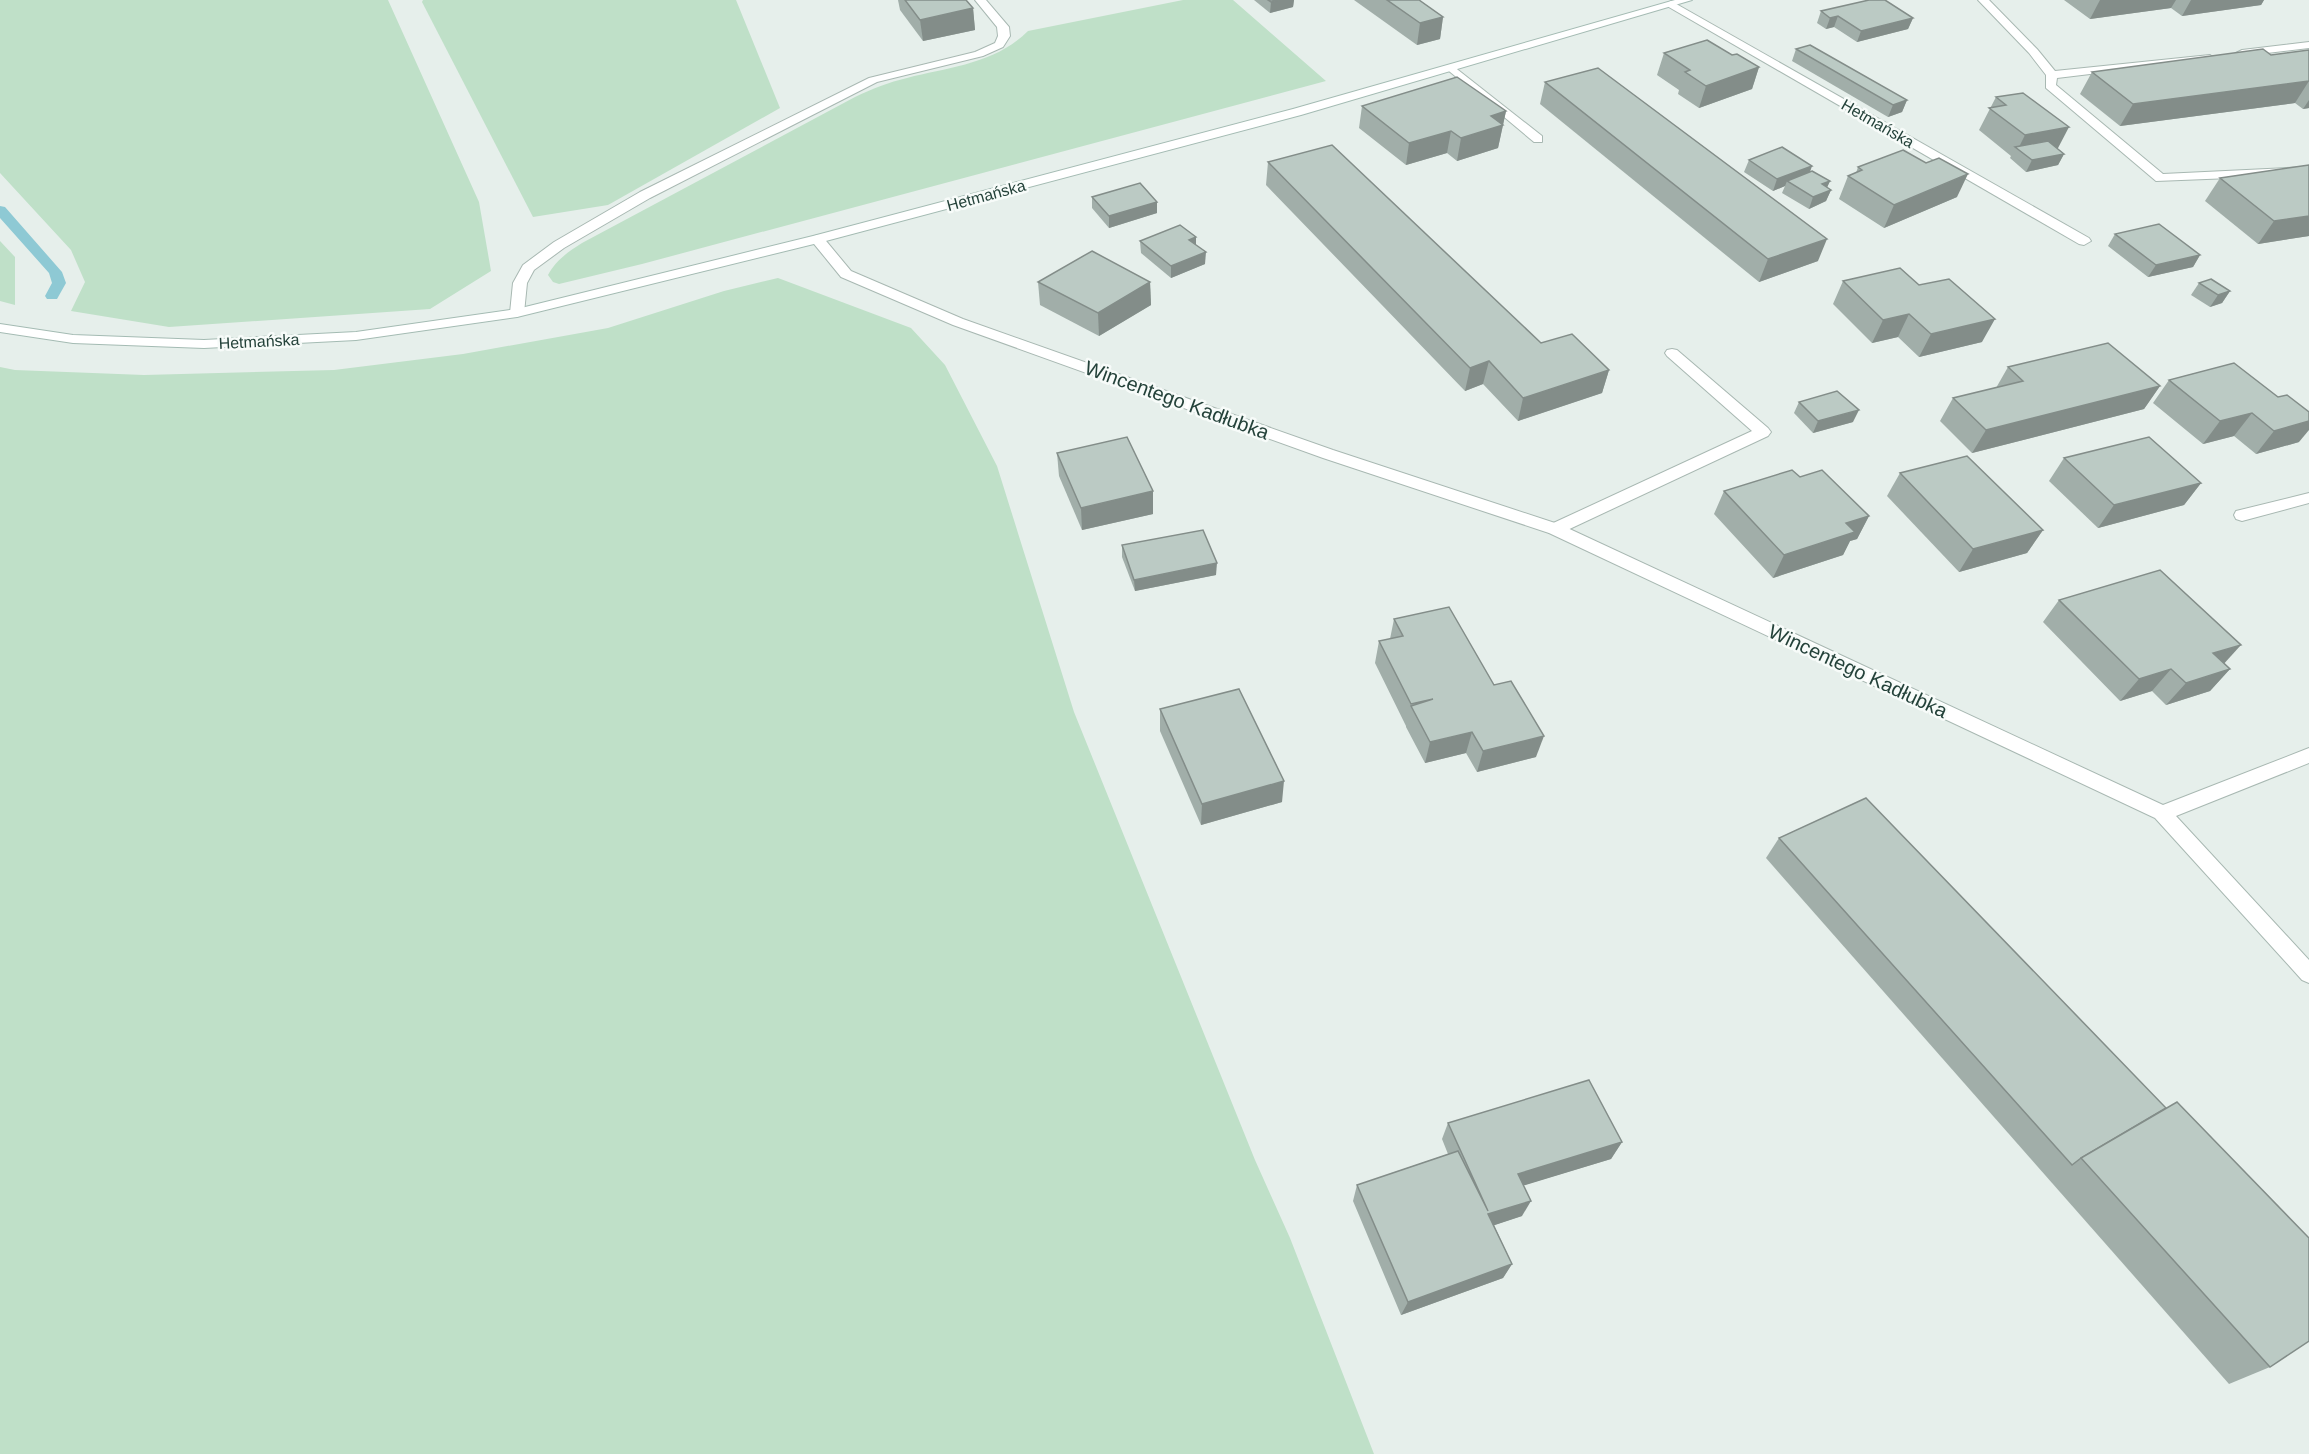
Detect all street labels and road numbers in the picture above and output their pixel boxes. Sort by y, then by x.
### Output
street label: Hetmańska [1838,96,1917,151]
street label: Hetmańska [945,177,1028,214]
street label: Hetmańska [218,331,300,352]
street label: Wincentego Kadłubka [1082,356,1273,444]
street label: Wincentego Kadłubka [1765,620,1952,722]

